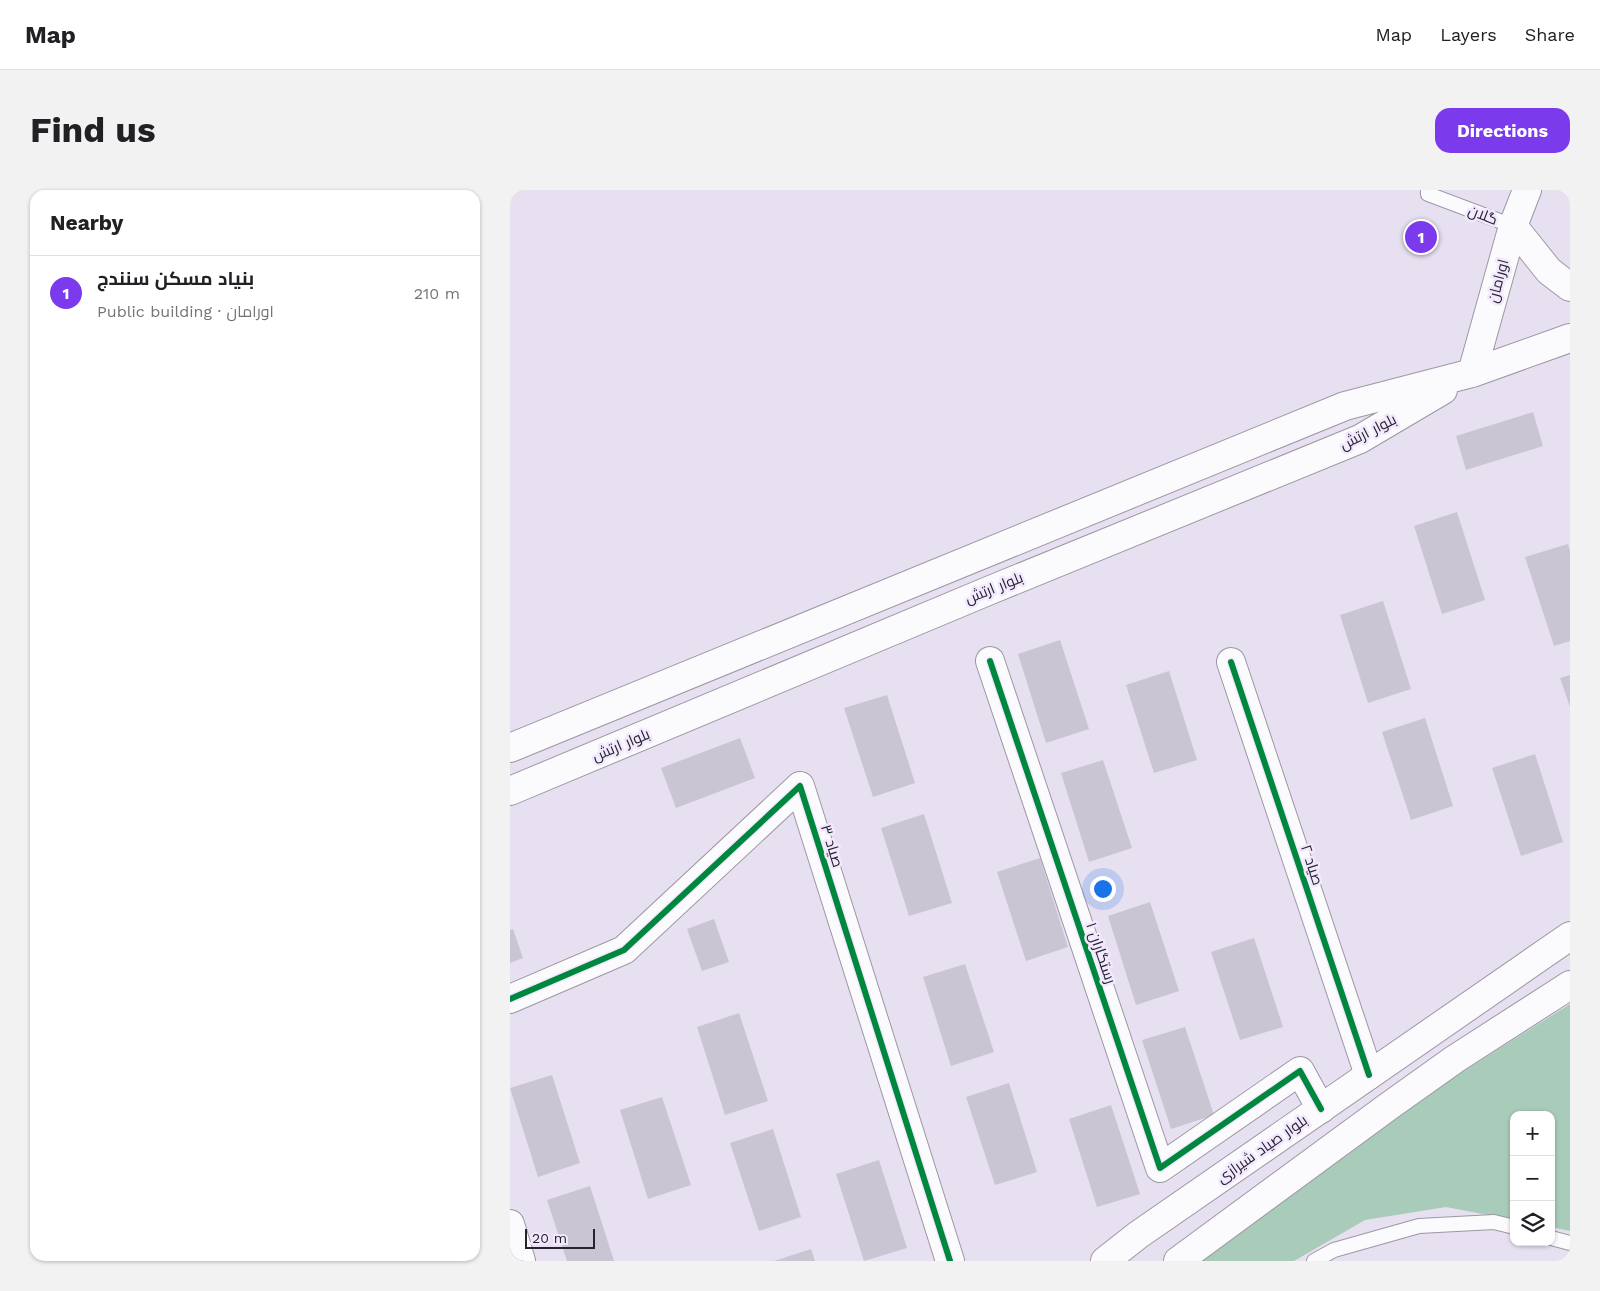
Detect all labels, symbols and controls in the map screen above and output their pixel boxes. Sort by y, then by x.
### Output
text: Map [25,21,76,49]
text: Map [1375,24,1412,45]
text: Layers [1440,24,1497,45]
text: Share [1525,24,1575,45]
button: Directions [1435,108,1570,153]
text: Find us [30,109,156,151]
street label: گلان [1465,201,1500,230]
text: Nearby [50,210,123,235]
pin: 1 [1405,218,1437,256]
street label: اورامان [1484,257,1513,305]
text: بنیاد مسکن سنندج [97,267,254,290]
text: 1 [63,284,69,303]
text: 210 m [414,284,460,303]
text: Public building · اورامان [97,302,274,321]
street label: بلوار ارتش [1337,410,1400,455]
street label: بلوار ارتش [962,568,1026,609]
street label: بلوار ارتش [589,725,653,766]
street label: صیاد ۳ [817,823,847,869]
street label: صیاد ۲ [1297,843,1327,887]
your location [1090,876,1116,902]
street label: رستگاران ۱ [1081,920,1120,986]
street label: بلوار صیاد شیرازی [1213,1111,1311,1188]
map controls [1510,1111,1555,1246]
button: + [1510,1111,1555,1156]
button: − [1510,1156,1555,1201]
button: layers [1510,1201,1555,1246]
scale bar [525,1226,595,1249]
text: 20 m [532,1230,567,1246]

